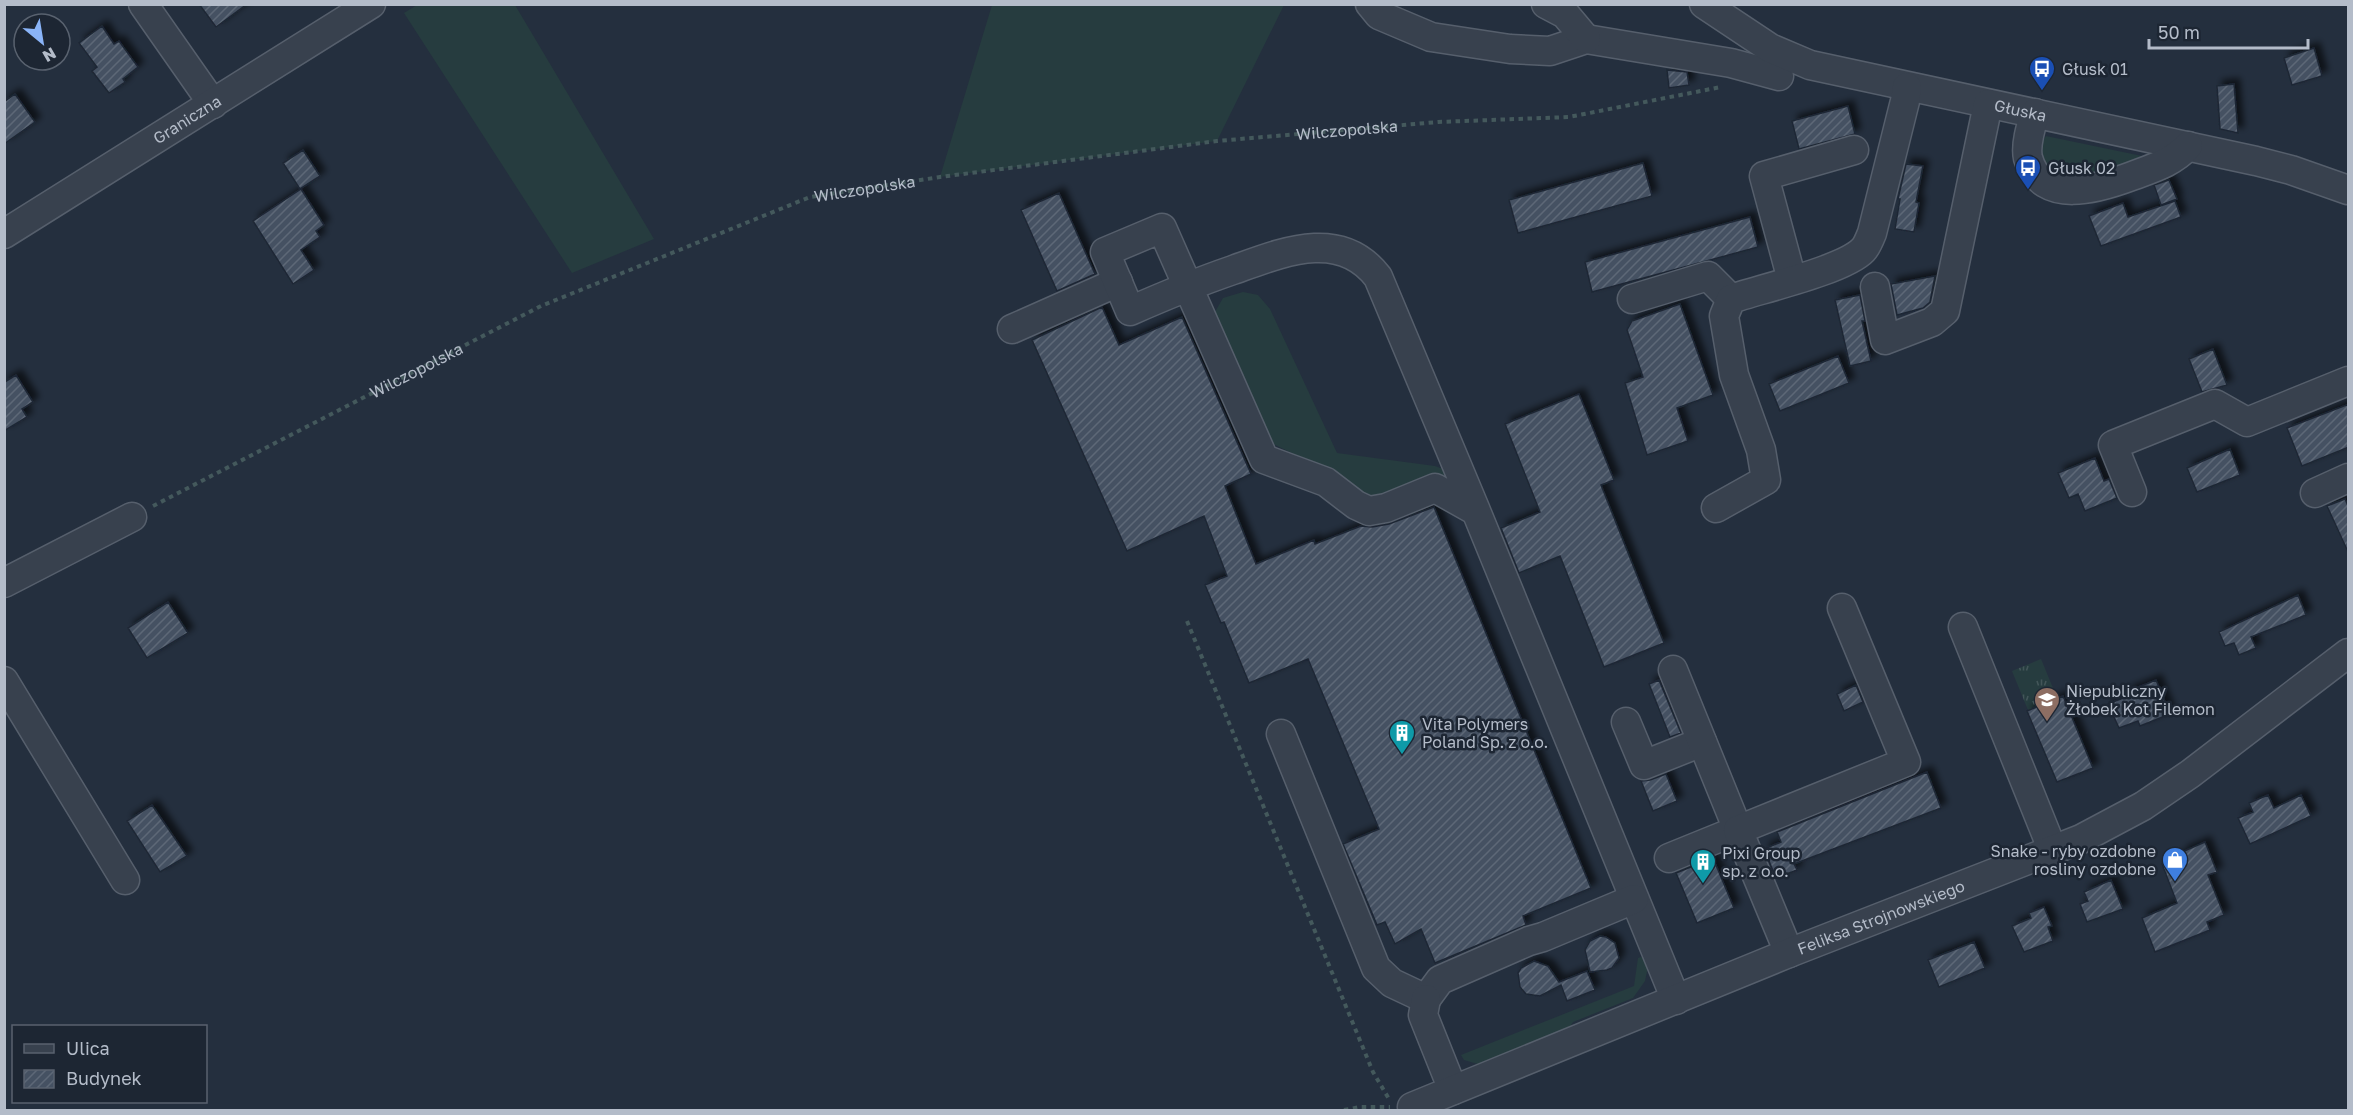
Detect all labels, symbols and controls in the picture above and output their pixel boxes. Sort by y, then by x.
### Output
north arrow [12,12,72,72]
scale bar [2149,12,2308,50]
text: 50 m [2158,21,2200,43]
text: N [39,43,60,67]
bus stop icon: Głusk 01 [2027,54,2057,92]
place label: Głusk 01 [2062,59,2128,79]
street label: Graniczna [149,91,225,148]
street label: Głuska [1992,95,2048,126]
street label: Wilczopolska [1295,115,1399,144]
bus stop icon: Głusk 02 [2013,153,2043,191]
place label: Głusk 02 [2048,158,2115,178]
street label: Wilczopolska [813,171,917,206]
street label: Wilczopolska [366,338,466,403]
place label: Niepubliczny Żłobek Kot Filemon [2066,681,2215,719]
school or university icon: Niepubliczny Żłobek Kot Filemon [2032,685,2062,723]
place label: Vita Polymers Poland Sp. z o.o. [1422,714,1548,752]
building icon: Vita Polymers Poland Sp. z o.o. [1387,718,1417,756]
place label: Snake - ryby ozdobne rosliny ozdobne [1990,841,2156,879]
place label: Pixi Group sp. z o.o. [1722,843,1800,881]
shop icon: Snake - ryby ozdobne rosliny ozdobne [2160,845,2190,883]
building icon: Pixi Group sp. z o.o. [1688,847,1718,885]
street label: Feliksa Strojnowskiego [1795,875,1967,959]
legend [12,1025,207,1103]
text: Ulica [66,1037,110,1059]
text: Budynek [66,1067,142,1089]

